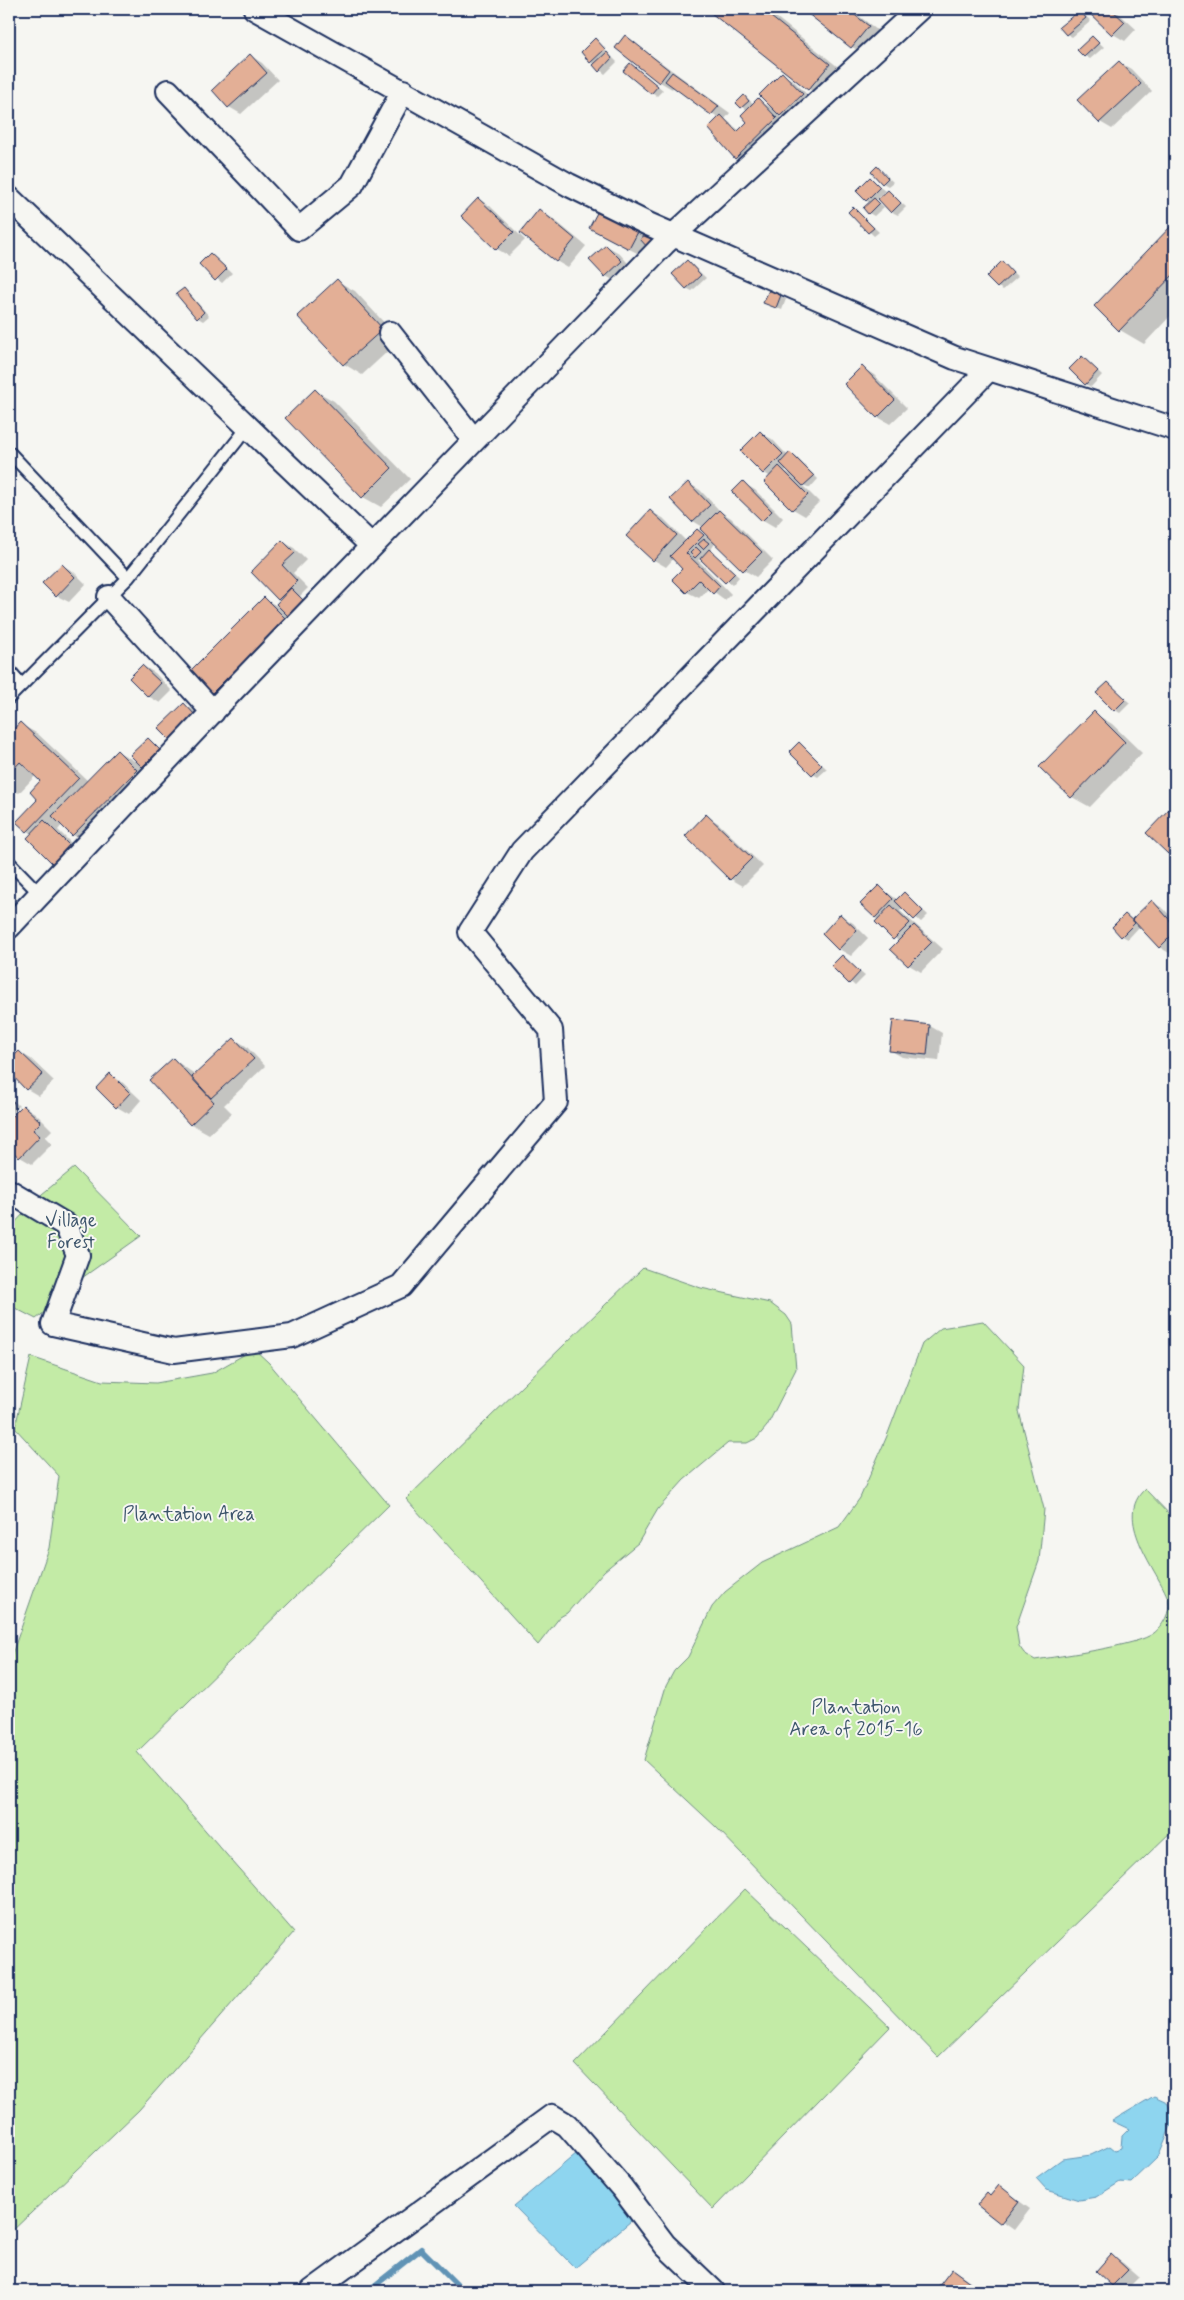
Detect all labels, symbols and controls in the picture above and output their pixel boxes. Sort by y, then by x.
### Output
park label: Village Forest [45,1208,97,1255]
park label: Plantation Area [123,1502,255,1527]
park label: Plantation Area of 2015-16 [789,1695,923,1742]

